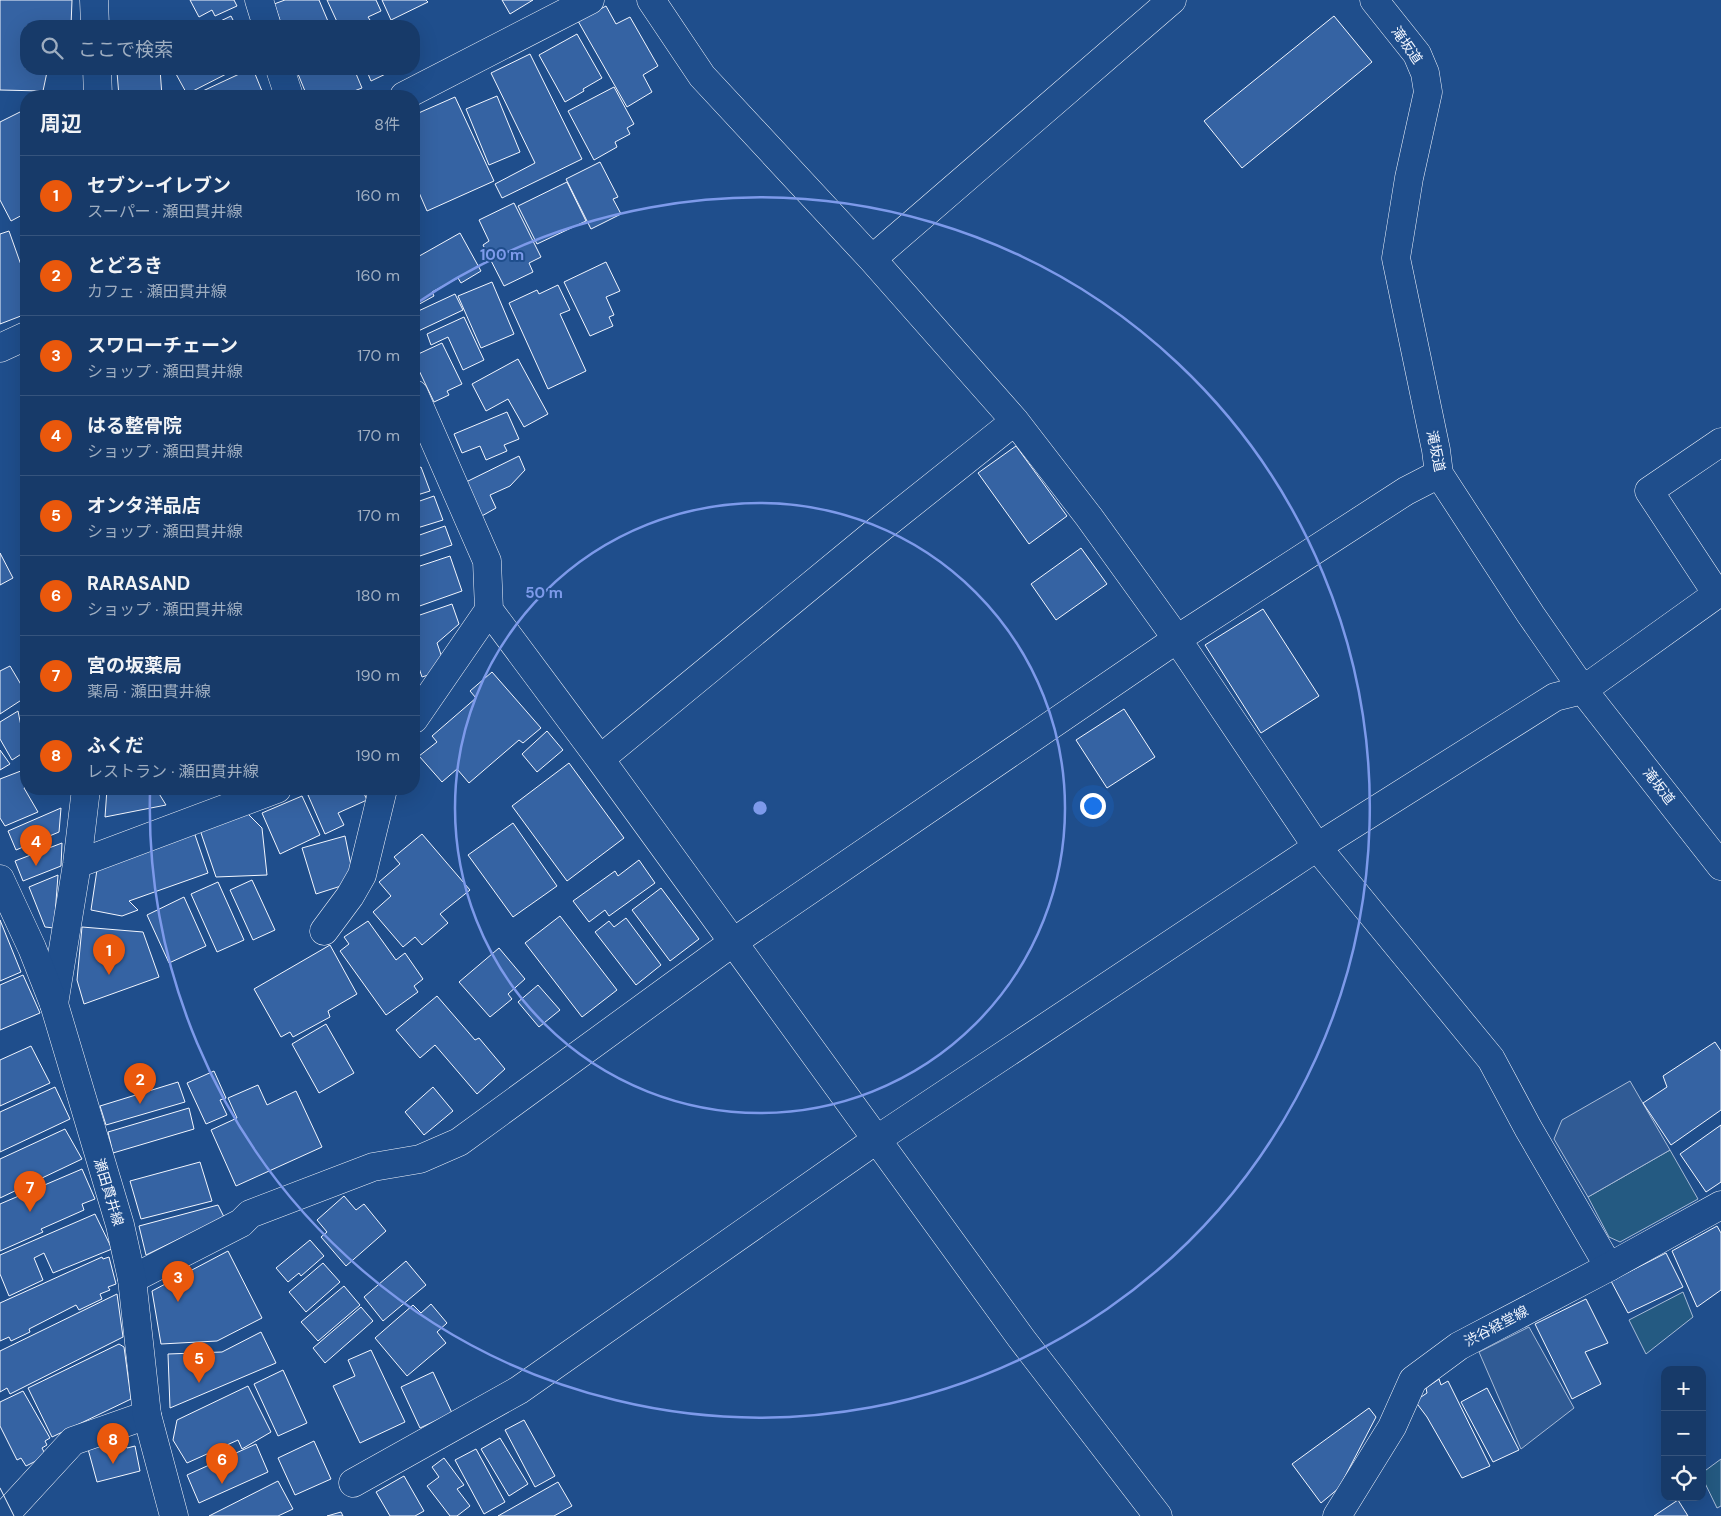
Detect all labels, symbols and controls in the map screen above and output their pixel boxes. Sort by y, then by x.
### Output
search box [20,20,420,75]
street label: 滝坂道 [1388,23,1426,67]
icon: search [38,34,66,62]
text: ここで検索 [78,37,173,62]
text: 周辺 [40,110,82,138]
text: 8件 [374,114,400,135]
text: セブン-イレブン [87,173,231,198]
text: 1 [53,185,59,206]
text: 160 m [356,185,400,206]
text: スーパー · 瀬田貫井線 [87,201,243,222]
text: 100 m [480,245,524,265]
text: とどろき [87,253,163,278]
text: 2 [51,265,61,286]
text: 160 m [356,265,400,286]
text: カフェ · 瀬田貫井線 [87,281,227,302]
text: スワローチェーン [87,333,238,358]
text: 3 [51,345,61,366]
text: 170 m [357,345,400,366]
text: ショップ · 瀬田貫井線 [87,361,243,382]
text: はる整骨院 [87,413,182,438]
text: 4 [51,425,61,446]
text: 170 m [357,425,400,446]
street label: 滝坂道 [1423,429,1449,473]
text: ショップ · 瀬田貫井線 [87,441,243,462]
text: オンタ洋品店 [87,493,201,518]
text: 5 [51,505,61,526]
text: 170 m [357,505,400,526]
text: ショップ · 瀬田貫井線 [87,521,243,542]
text: RARASAND [87,571,190,596]
text: 50 m [525,583,563,603]
text: 6 [51,585,61,606]
text: 180 m [356,585,400,606]
text: ショップ · 瀬田貫井線 [87,599,243,620]
text: 宮の坂薬局 [87,653,182,678]
text: 7 [52,665,60,686]
text: 190 m [356,665,400,686]
text: 薬局 · 瀬田貫井線 [87,681,211,702]
text: ふくだ [87,733,144,758]
text: 8 [51,745,61,766]
text: 190 m [356,745,400,766]
text: レストラン · 瀬田貫井線 [87,761,259,782]
street label: 滝坂道 [1639,764,1679,808]
your location [1080,793,1106,819]
centre of rings [751,799,769,817]
pin: 4 [20,825,52,866]
pin: 1 [93,934,125,975]
pin: 2 [124,1063,156,1104]
street label: 瀬田貫井線 [90,1156,128,1228]
pin: 7 [14,1171,46,1212]
pin: 3 [162,1261,194,1302]
street label: 渋谷経堂線 [1461,1302,1531,1350]
pin: 5 [183,1342,215,1383]
map controls [1661,1366,1706,1501]
button: + [1661,1366,1706,1411]
button: − [1661,1411,1706,1456]
pin: 8 [97,1423,129,1464]
pin: 6 [206,1443,238,1484]
button: locate [1661,1456,1706,1501]

